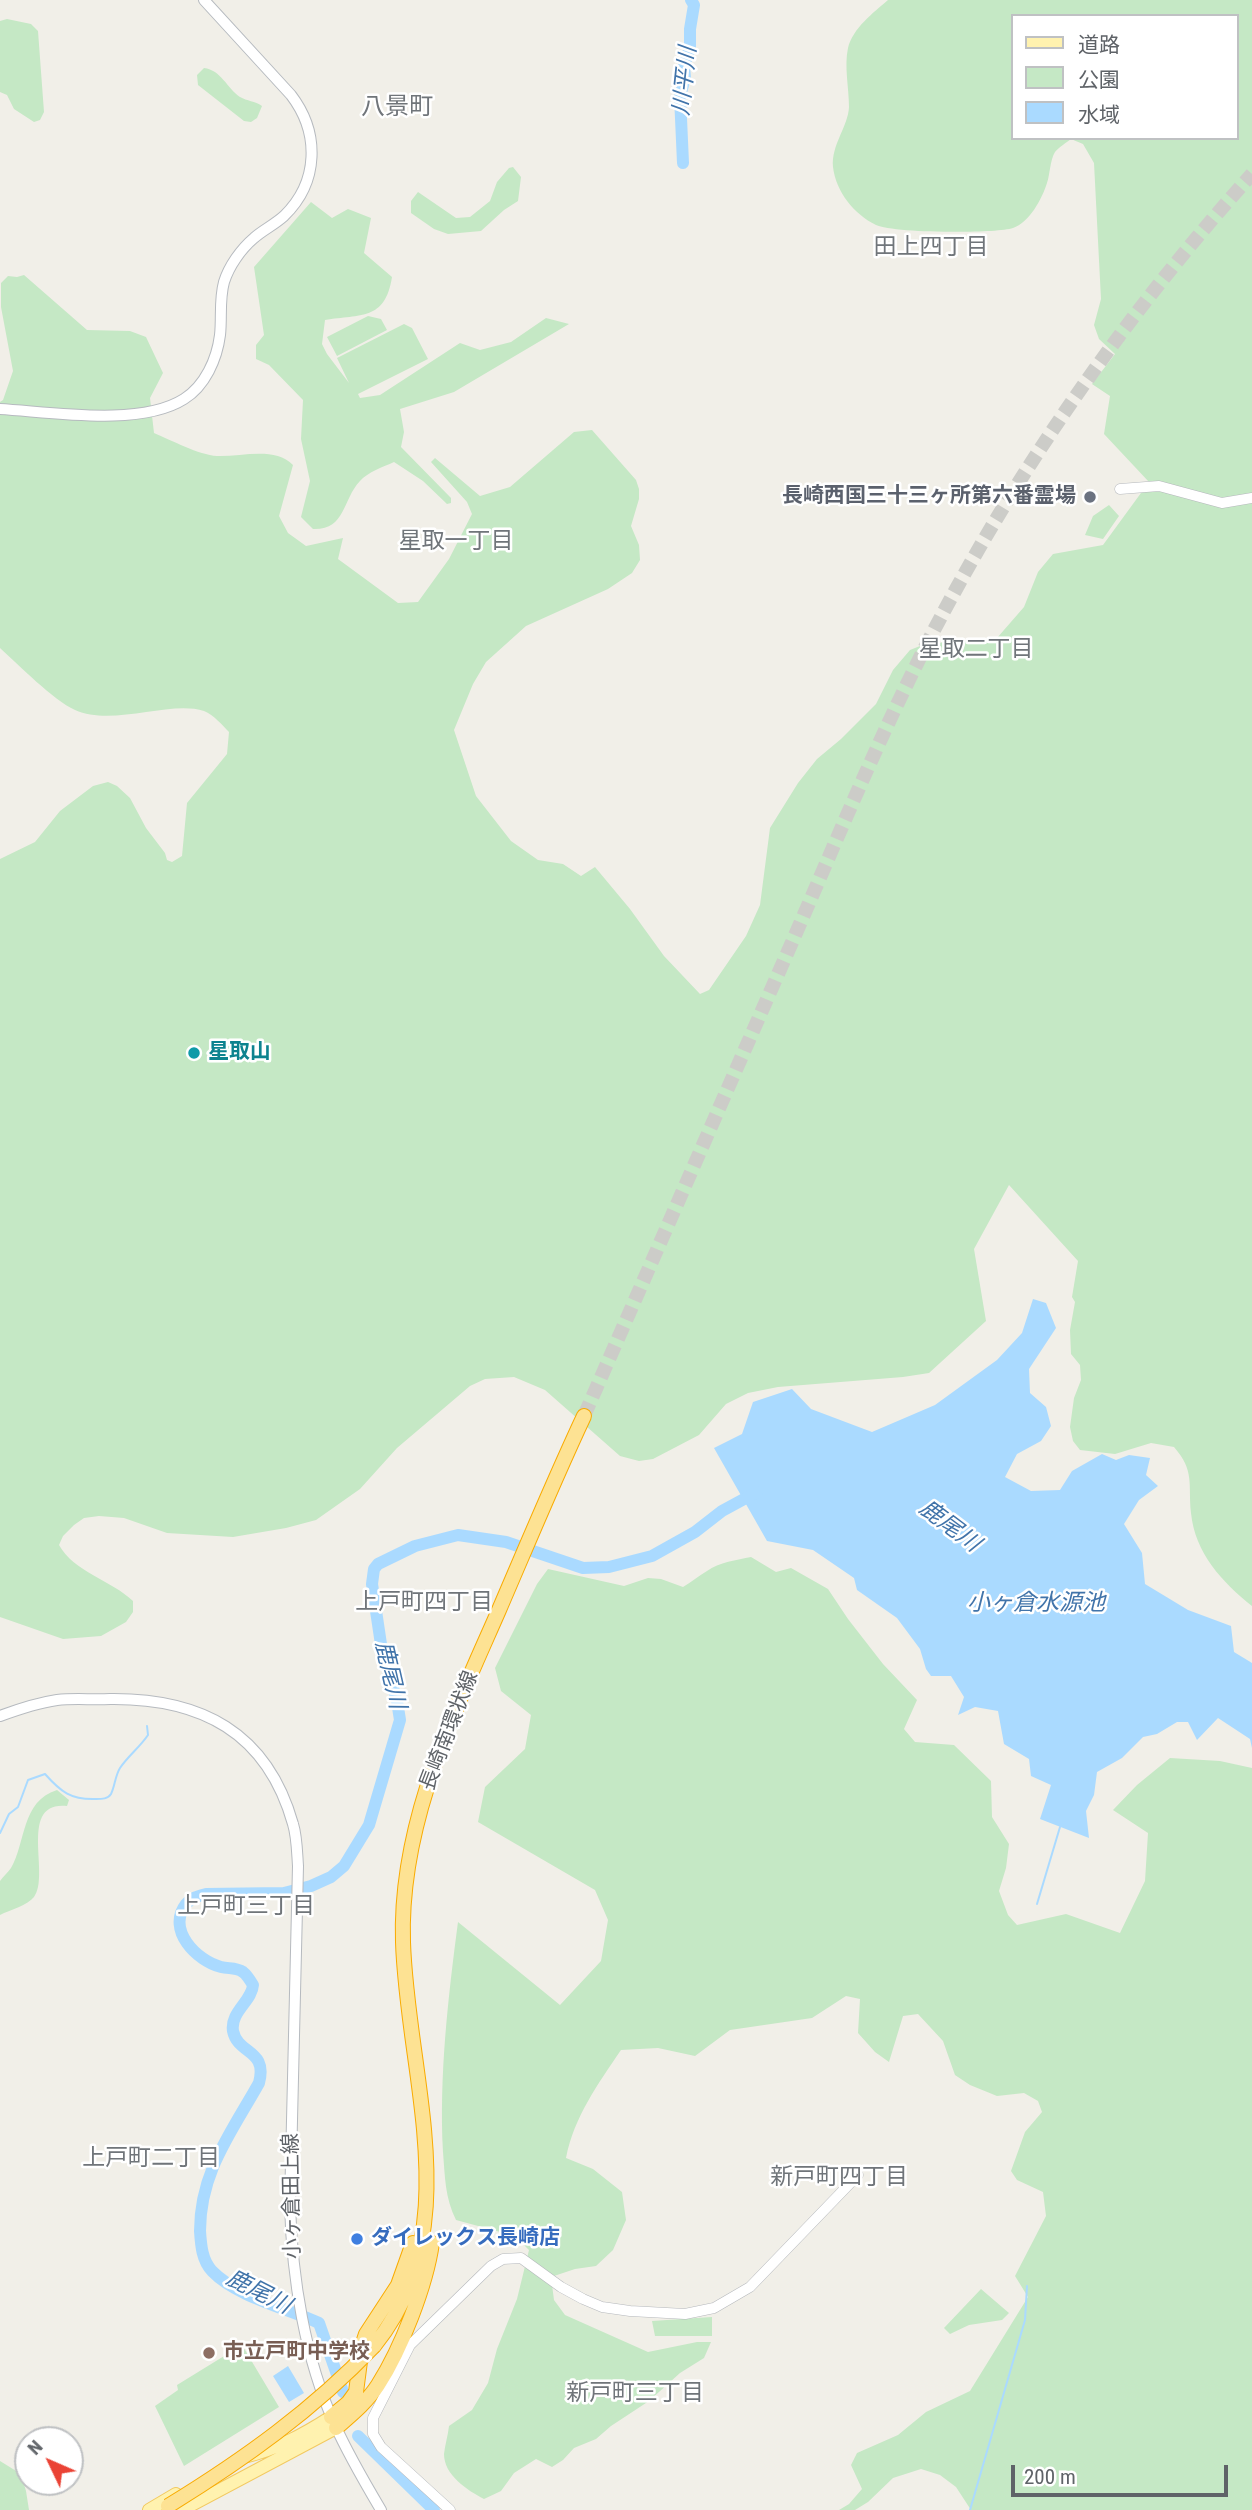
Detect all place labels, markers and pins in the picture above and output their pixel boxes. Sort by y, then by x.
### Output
place label: 長崎西国三十三ヶ所第六番霊場 [782,484,1076,510]
marker: 長崎西国三十三ヶ所第六番霊場 [1082,489,1098,505]
place label: 星取山 [208,1040,271,1066]
marker: 星取山 [186,1045,202,1061]
place label: ダイレックス長崎店 [371,2226,560,2252]
marker: ダイレックス長崎店 [349,2231,365,2247]
place label: 市立戸町中学校 [223,2340,370,2366]
marker: 市立戸町中学校 [201,2345,217,2361]

